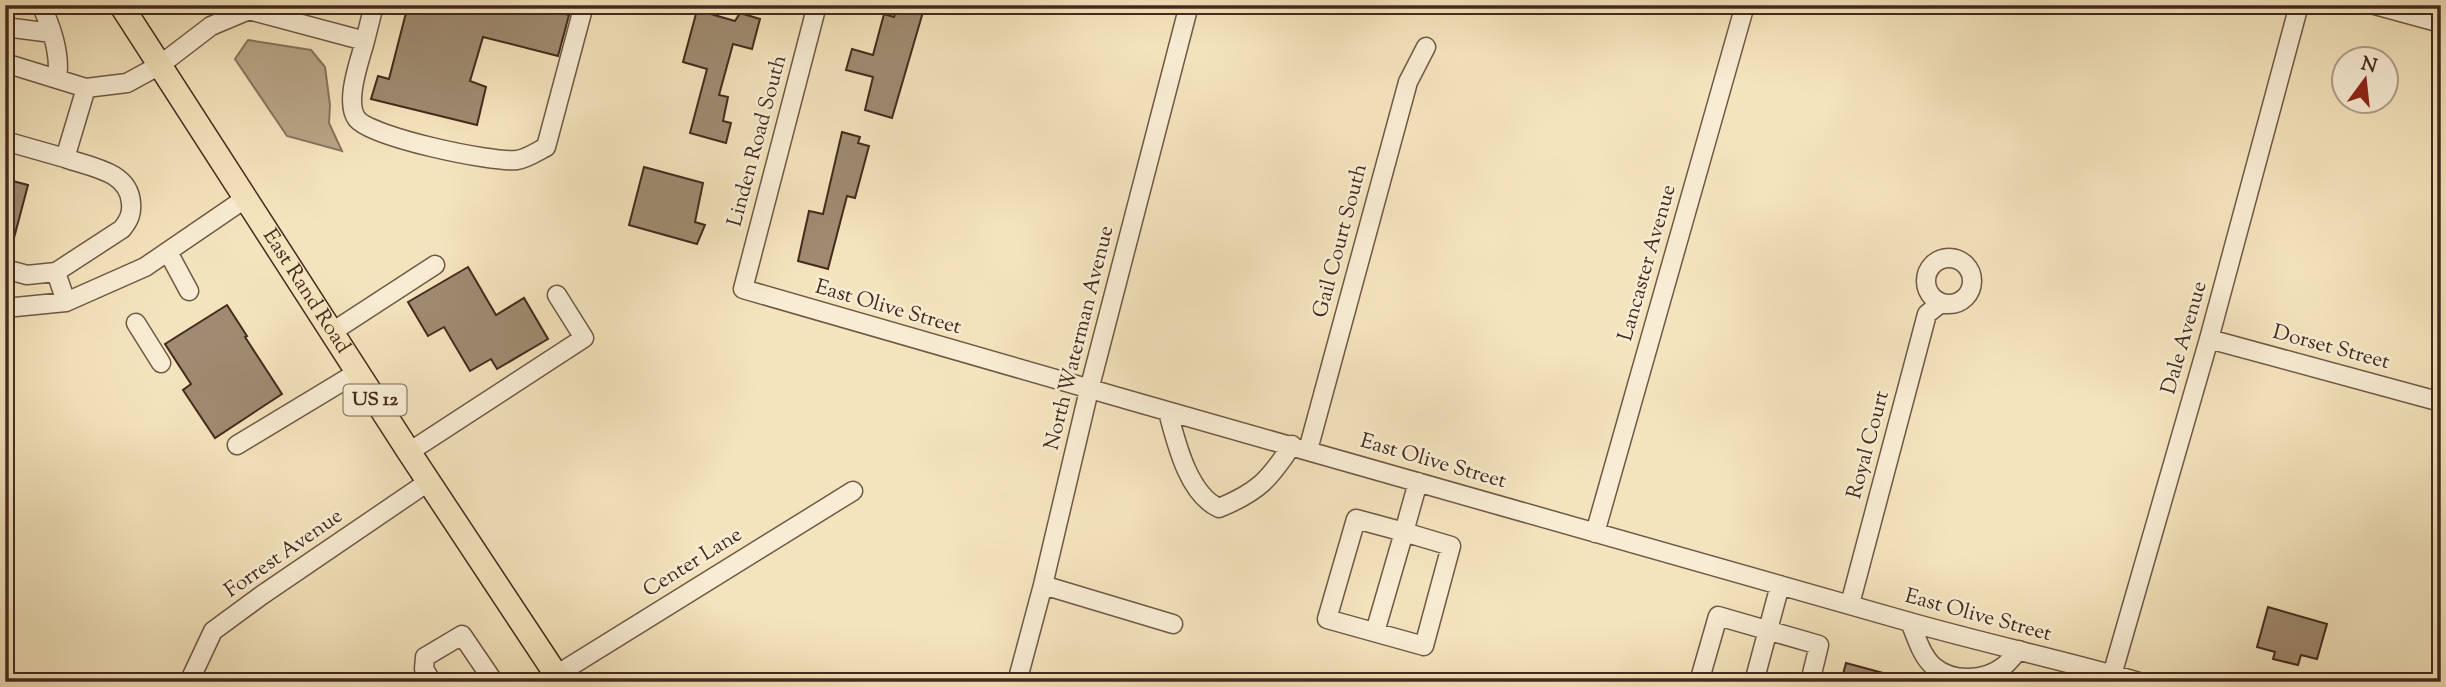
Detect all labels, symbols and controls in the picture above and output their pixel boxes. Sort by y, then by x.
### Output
north arrow [2330,46,2400,116]
text: N [2358,51,2380,81]
street label: Linden Road South [721,52,795,230]
street label: Gail Court South [1306,161,1376,321]
street label: Lancaster Avenue [1611,181,1685,345]
street label: East Rand Road [254,223,357,360]
street label: North Waterman Avenue [1038,223,1122,453]
street label: East Olive Street [811,273,965,343]
street label: Dale Avenue [2155,278,2215,398]
street label: Dorset Street [2269,318,2393,378]
road number: US 12 [344,384,406,416]
street label: Royal Court [1840,388,1898,502]
street label: East Olive Street [1356,427,1510,497]
street label: Forrest Avenue [219,502,349,606]
street label: Center Lane [638,521,748,605]
street label: East Olive Street [1901,582,2055,650]

